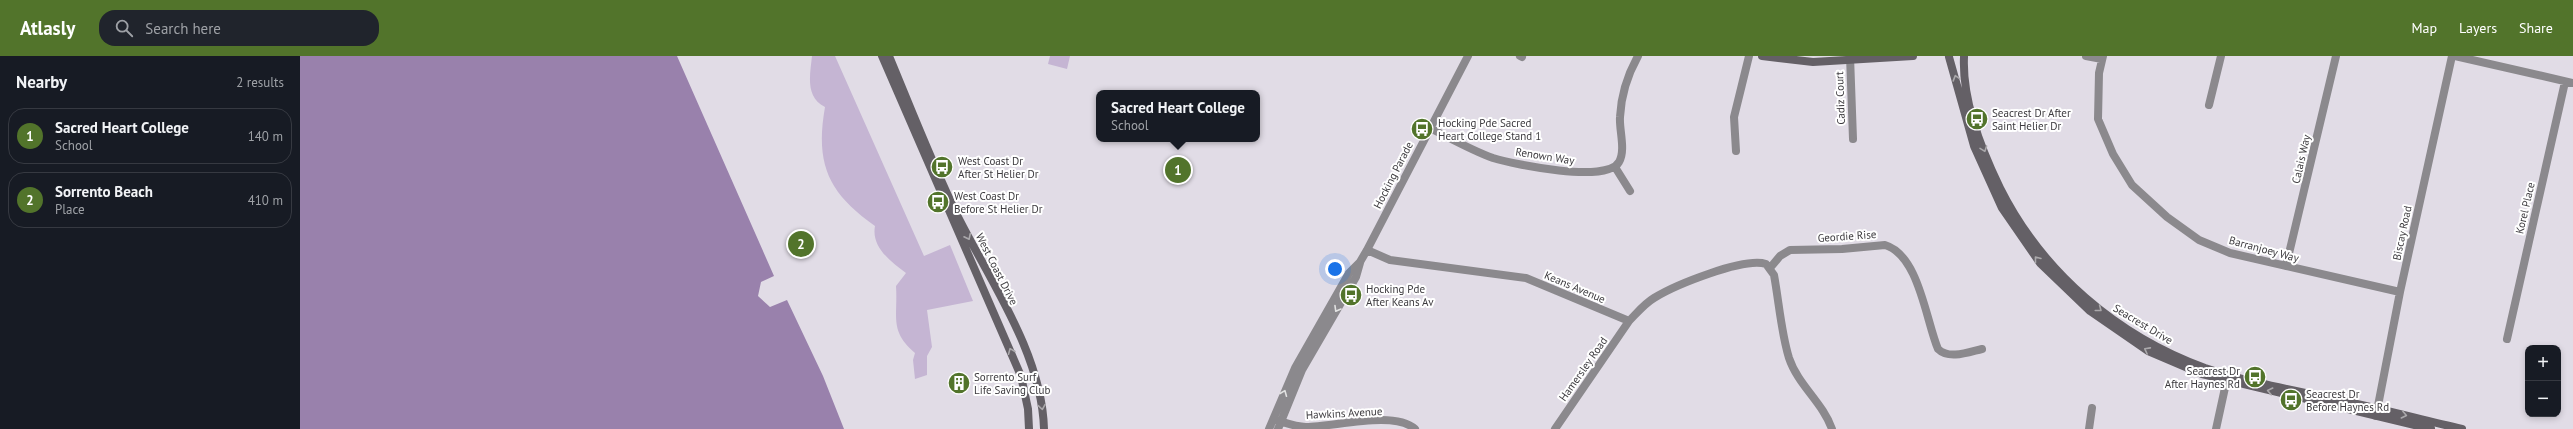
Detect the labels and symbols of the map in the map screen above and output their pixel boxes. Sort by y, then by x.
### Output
street label: Cadiz Court [1832,71,1848,125]
one-way arrow [1952,75,1961,82]
bus stop icon: Seacrest Dr After Saint Helier Dr [1964,106,1990,132]
place label: Seacrest Dr After Saint Helier Dr [1992,106,2071,133]
bus stop icon: Hocking Pde Sacred Heart College Stand 1 [1409,116,1435,142]
place label: Hocking Pde Sacred Heart College Stand 1 [1438,116,1541,143]
street label: Calais Way [2289,132,2314,185]
street label: Hocking Parade [1370,139,1416,211]
street label: Renown Way [1515,144,1576,168]
one-way arrow [1979,146,1987,153]
bus stop icon: West Coast Dr After St Helier Dr [929,154,955,180]
place label: West Coast Dr After St Helier Dr [958,154,1039,181]
pin: 1 [1165,155,1191,185]
street label: Korel Place [2512,180,2538,235]
bus stop icon: West Coast Dr Before St Helier Dr [925,189,951,215]
place label: West Coast Dr Before St Helier Dr [954,189,1043,216]
street label: Biscay Road [2389,204,2415,262]
street label: Geordie Rise [1817,227,1877,245]
pin: 2 [788,229,814,259]
street label: West Coast Drive [973,231,1021,308]
one-way arrow [963,232,971,240]
street label: Barranjoey Way [2228,233,2301,265]
one-way arrow [2035,256,2042,263]
your location [1325,259,1345,279]
street label: Keans Avenue [1542,268,1608,306]
bus stop icon: Hocking Pde After Keans Av [1338,282,1364,308]
place label: Hocking Pde After Keans Av [1366,282,1434,309]
street label: Seacrest Drive [2111,301,2176,347]
one-way arrow [2094,304,2101,311]
one-way arrow [1335,305,1342,312]
street label: Hamersley Road [1556,334,1610,404]
one-way arrow [1008,347,1016,355]
one-way arrow [2144,347,2151,355]
place label: Seacrest Dr After Haynes Rd [2165,364,2240,391]
bus stop icon: Seacrest Dr After Haynes Rd [2242,364,2268,390]
building icon: Sorrento Surf Life Saving Club [946,370,972,396]
place label: Sorrento Surf Life Saving Club [974,370,1050,397]
bus stop icon: Seacrest Dr Before Haynes Rd [2278,387,2304,413]
place label: Seacrest Dr Before Haynes Rd [2306,387,2389,414]
one-way arrow [2267,388,2273,396]
one-way arrow [1279,390,1287,398]
one-way arrow [1037,404,1046,410]
street label: Hawkins Avenue [1305,404,1383,422]
one-way arrow [2400,411,2407,419]

